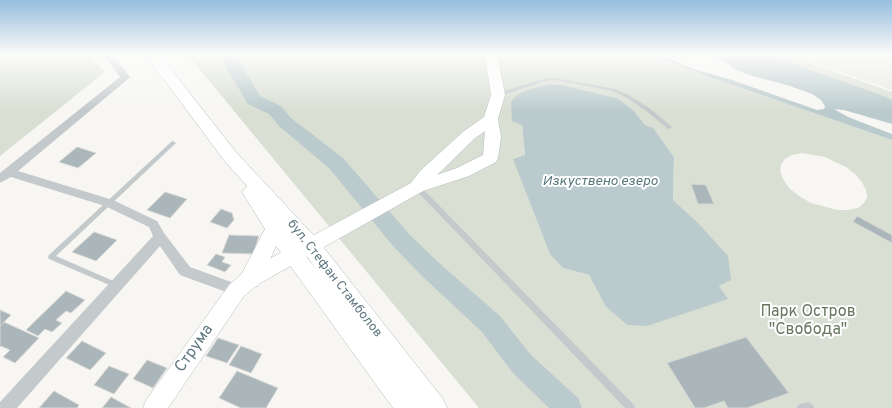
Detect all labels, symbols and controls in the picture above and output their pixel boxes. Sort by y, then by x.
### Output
water label: Изкуствено езеро [542,174,658,190]
street label: бул. Стефан Стамболов [283,217,385,341]
park label: Парк Остров "Свобода" [760,303,856,341]
street label: Струма [172,321,218,377]

